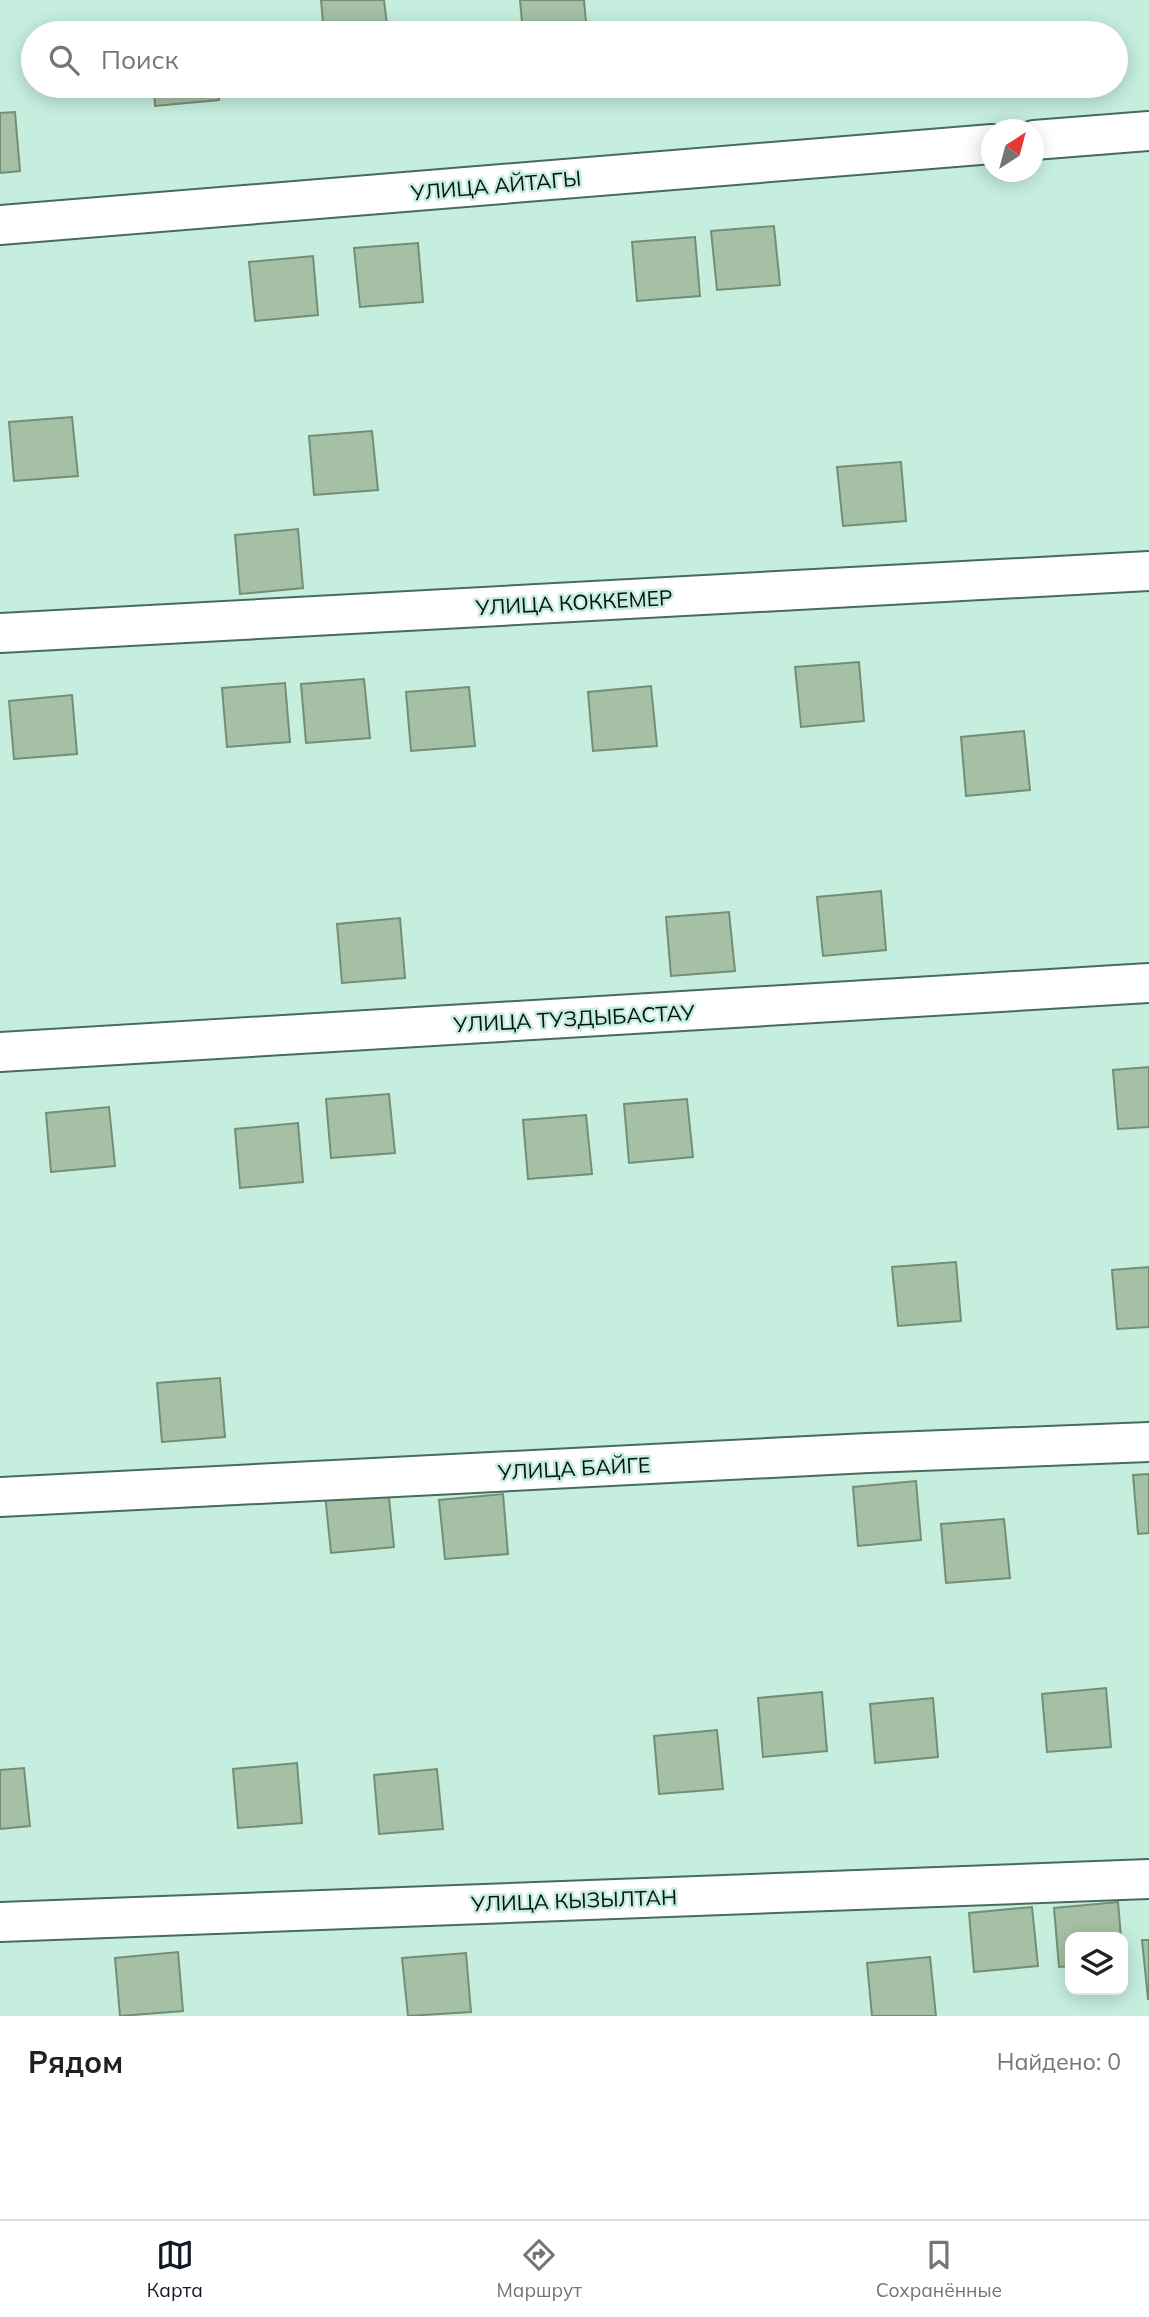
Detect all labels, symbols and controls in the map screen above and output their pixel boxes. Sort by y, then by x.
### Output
search box [21,21,1128,98]
icon: search [45,41,83,79]
text: Поиск [101,43,179,76]
north arrow [981,119,1044,182]
street label: УЛИЦА АЙТАГЫ [409,165,582,205]
street label: УЛИЦА КОККЕМЕР [474,584,673,620]
street label: УЛИЦА ТУЗДЫБАСТАУ [452,999,695,1037]
street label: УЛИЦА БАЙГЕ [496,1451,651,1485]
street label: УЛИЦА КЫЗЫЛТАН [470,1883,677,1917]
map controls [1065,1932,1128,1995]
button: layers [1065,1932,1128,1995]
text: Рядом [28,2043,123,2081]
text: Найдено: 0 [997,2047,1121,2076]
tab: Карта [147,2236,203,2302]
tab: Маршрут [496,2236,582,2302]
tab: Сохранённые [876,2236,1002,2302]

